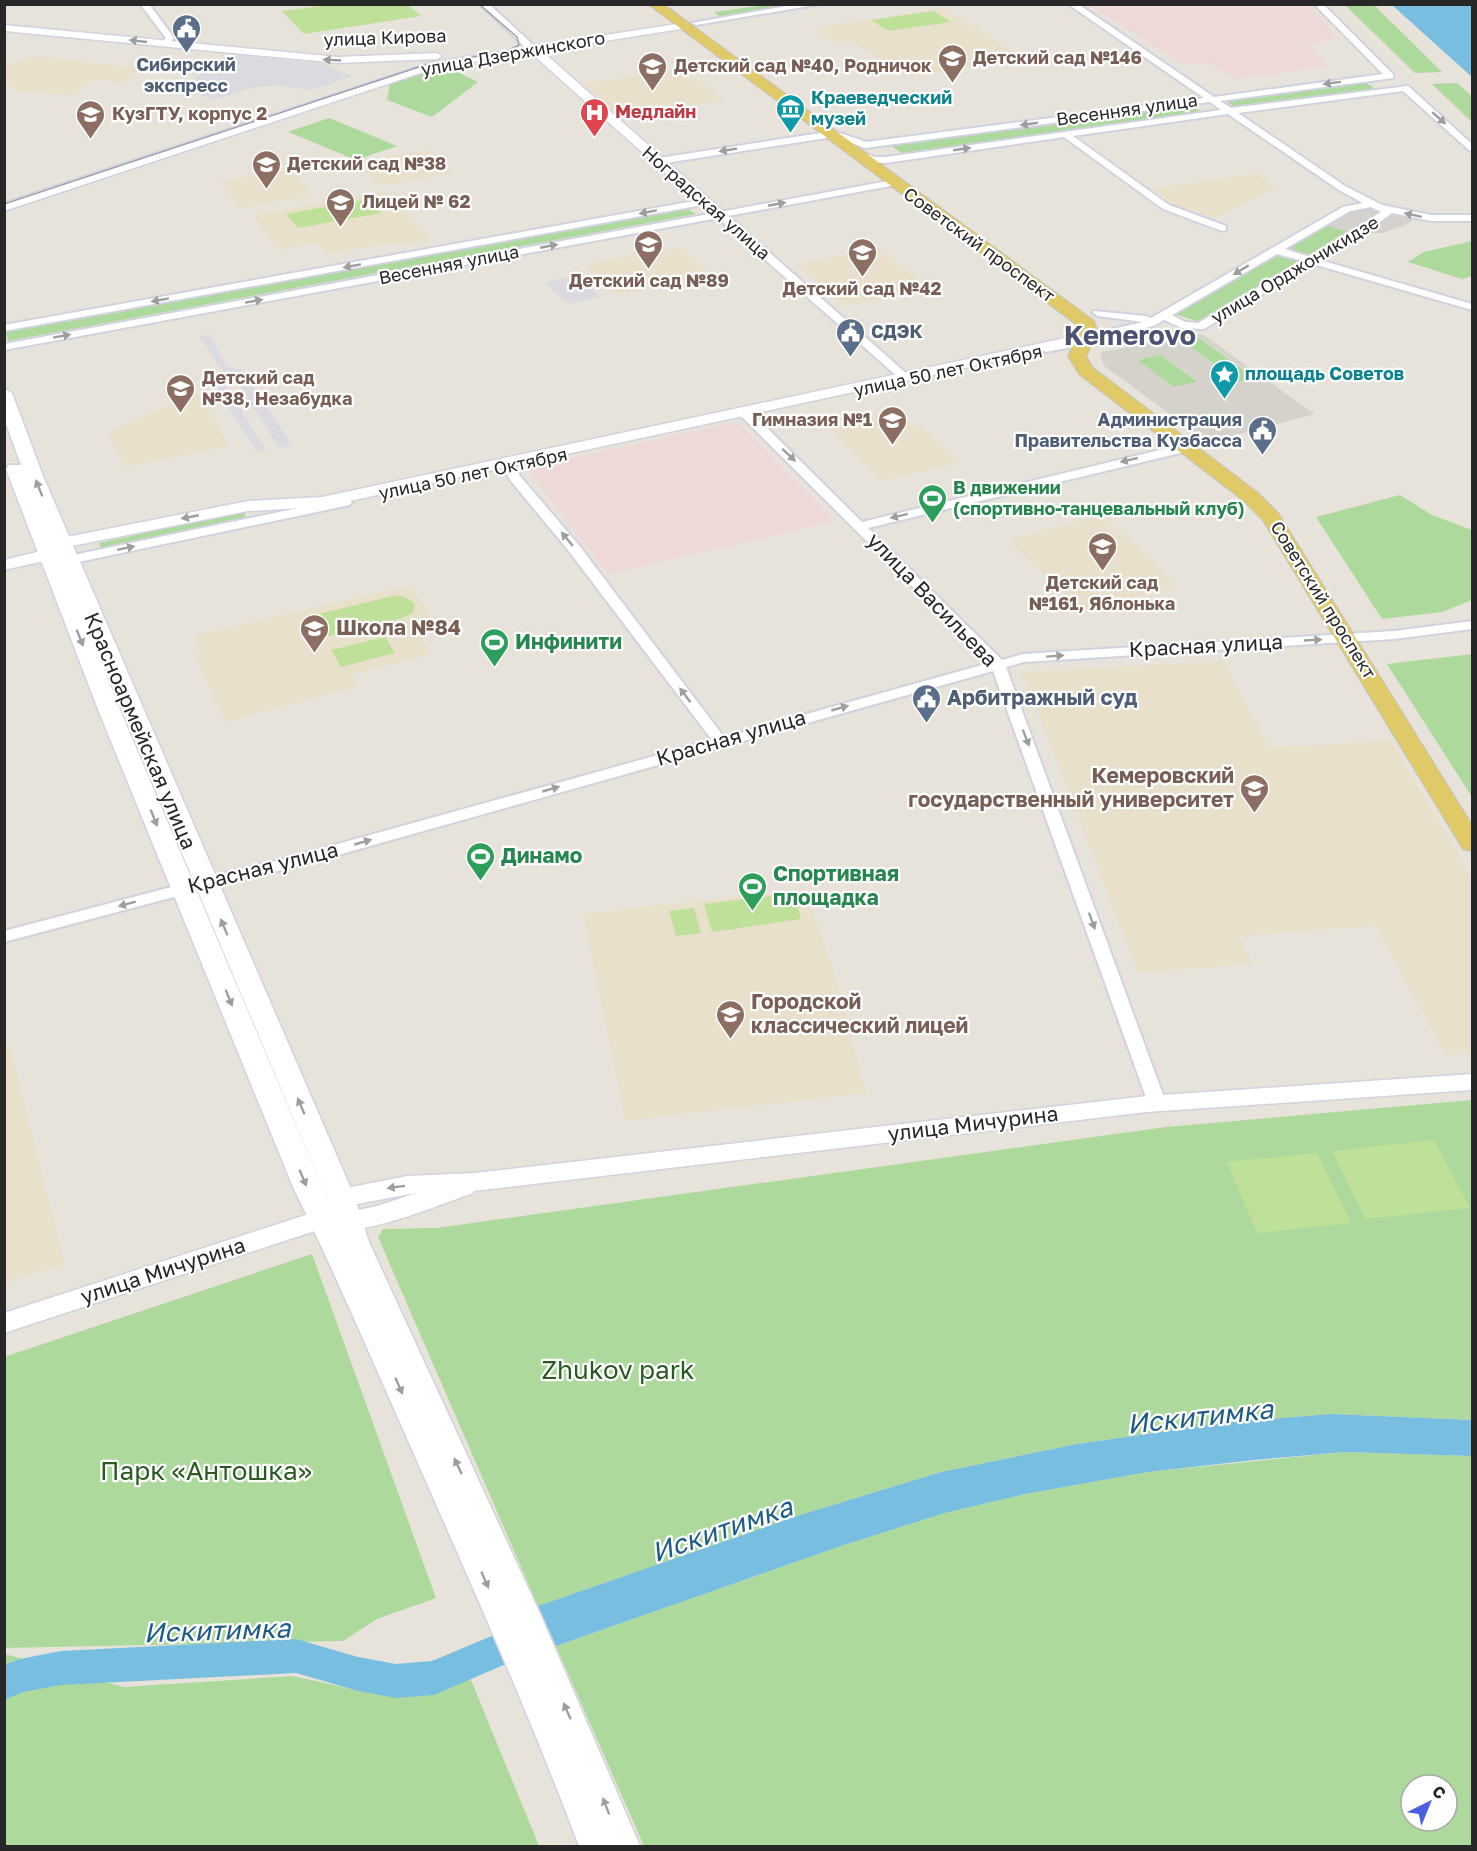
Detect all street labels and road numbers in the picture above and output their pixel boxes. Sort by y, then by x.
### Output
street label: улица Кирова [323,24,447,50]
street label: улица Дзержинского [419,26,607,80]
street label: Весенняя улица [1055,88,1199,130]
street label: Ноградская улица [638,141,775,264]
street label: Советский проспект [900,182,1060,307]
street label: улица Орджоникидзе [1207,210,1382,328]
street label: Весенняя улица [377,240,521,288]
street label: улица 50 лет Октября [852,339,1044,401]
street label: улица 50 лет Октября [377,442,569,504]
street label: Советский проспект [1266,517,1381,682]
street label: улица Васильева [862,527,1003,672]
street label: Красноармейская улица [79,608,203,853]
street label: Красная улица [1128,628,1284,662]
street label: Красная улица [653,703,808,771]
street label: Красная улица [185,836,341,898]
street label: улица Мичурина [886,1100,1060,1146]
street label: улица Мичурина [77,1231,248,1309]

